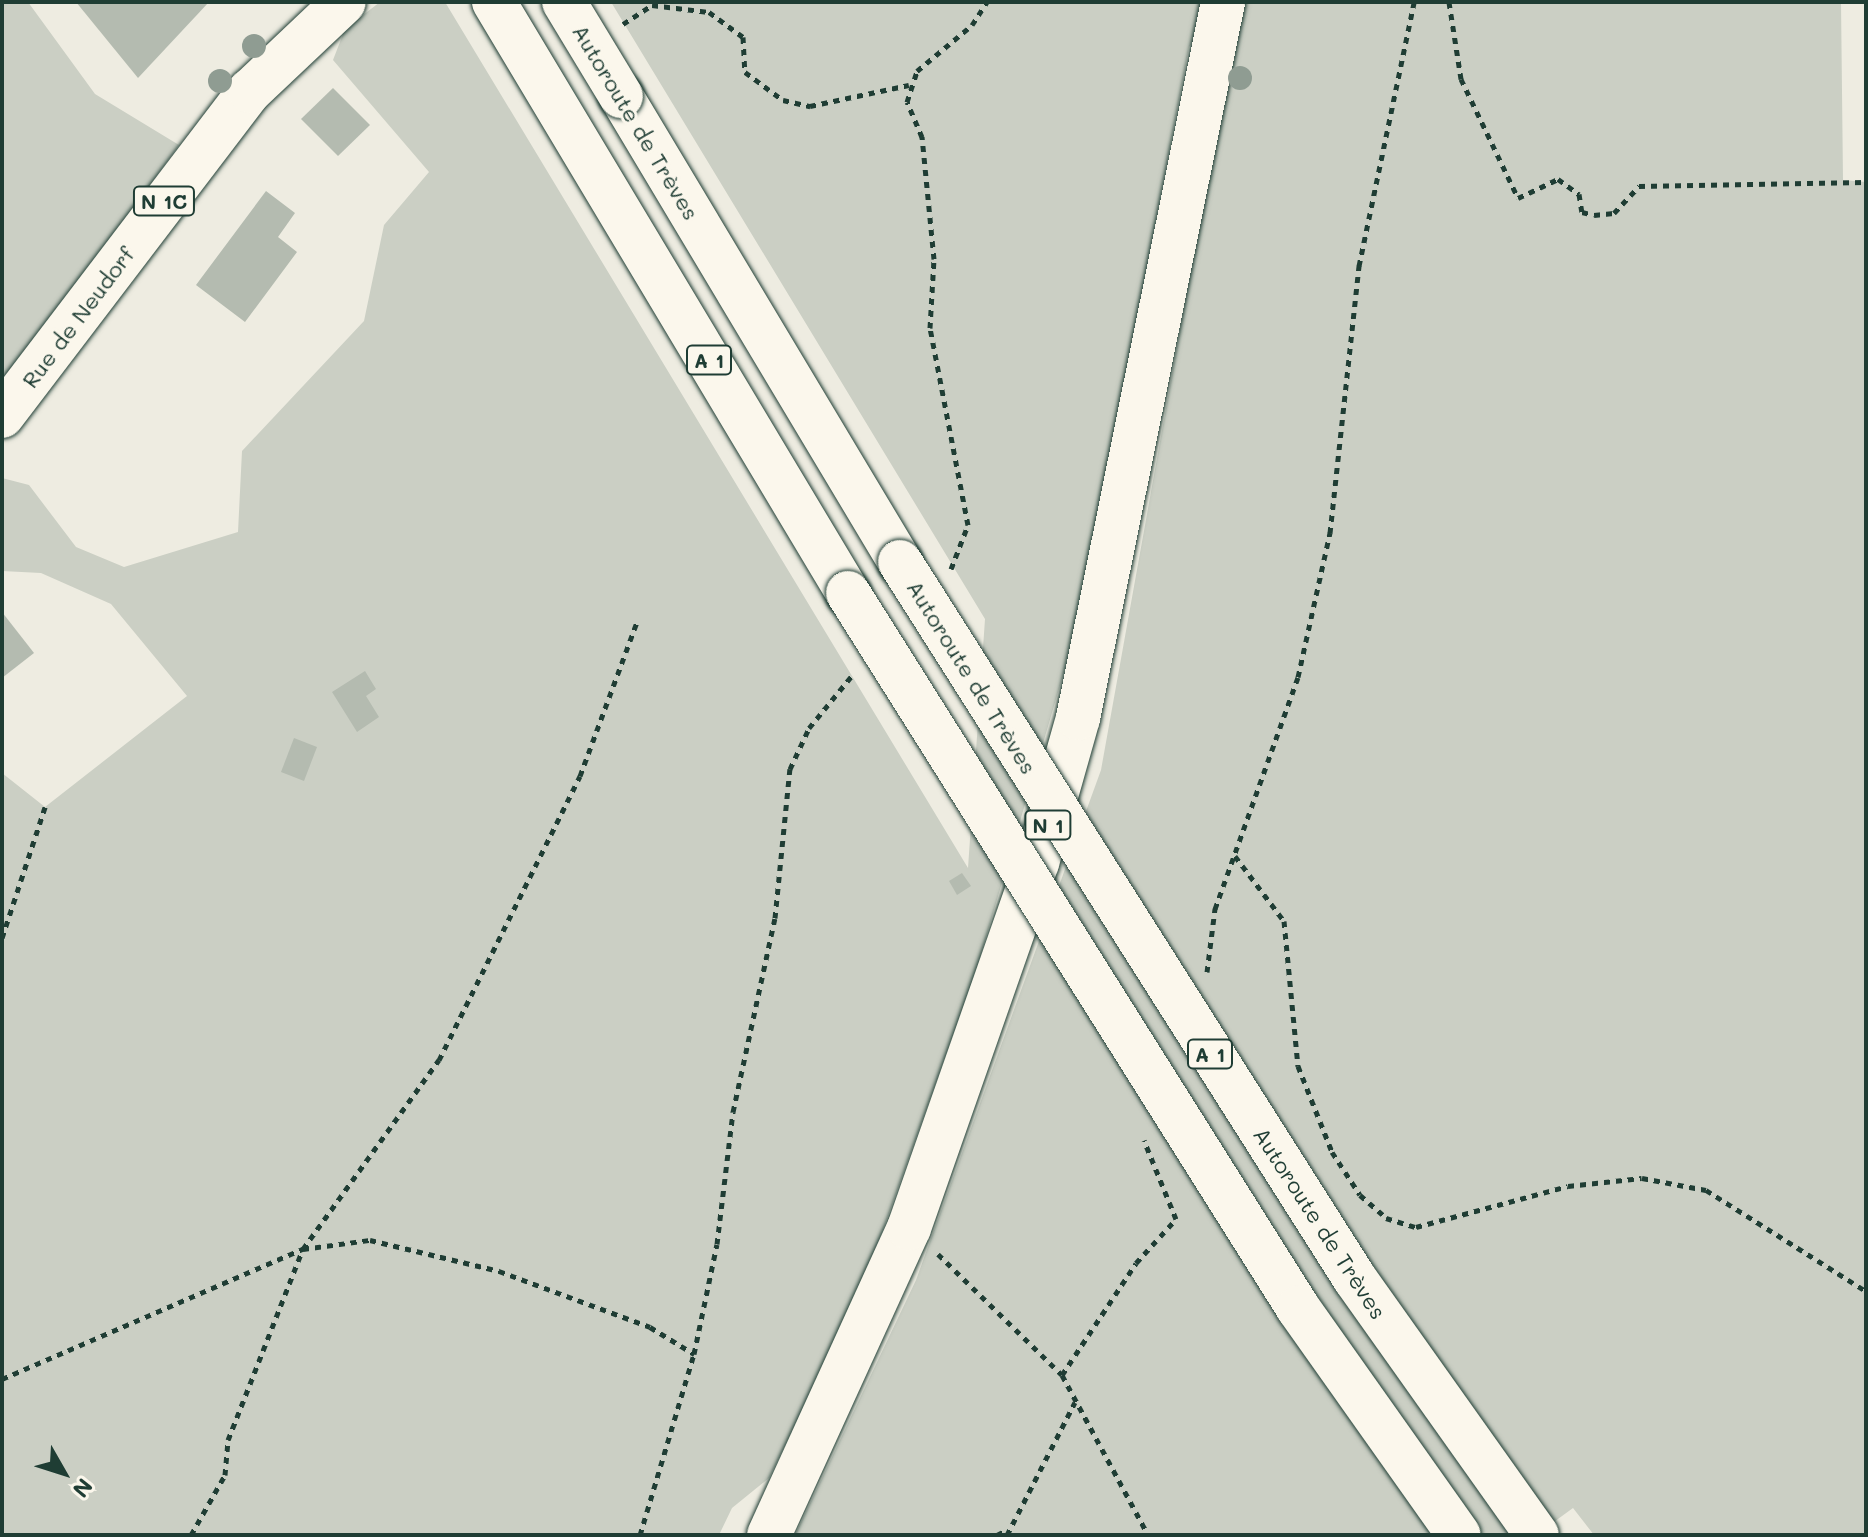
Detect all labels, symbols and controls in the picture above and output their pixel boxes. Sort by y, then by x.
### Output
street label: Autoroute de Trèves [567,20,705,224]
road number: N 1C [132,185,196,217]
street label: Rue de Neudorf [16,241,140,393]
road number: A 1 [685,344,733,376]
street label: Autoroute de Trèves [902,575,1042,779]
road number: N 1 [1024,809,1072,841]
road number: A 1 [1186,1038,1234,1070]
street label: Autoroute de Trèves [1248,1122,1392,1324]
north arrow [24,1433,104,1513]
text: N [67,1473,100,1504]

